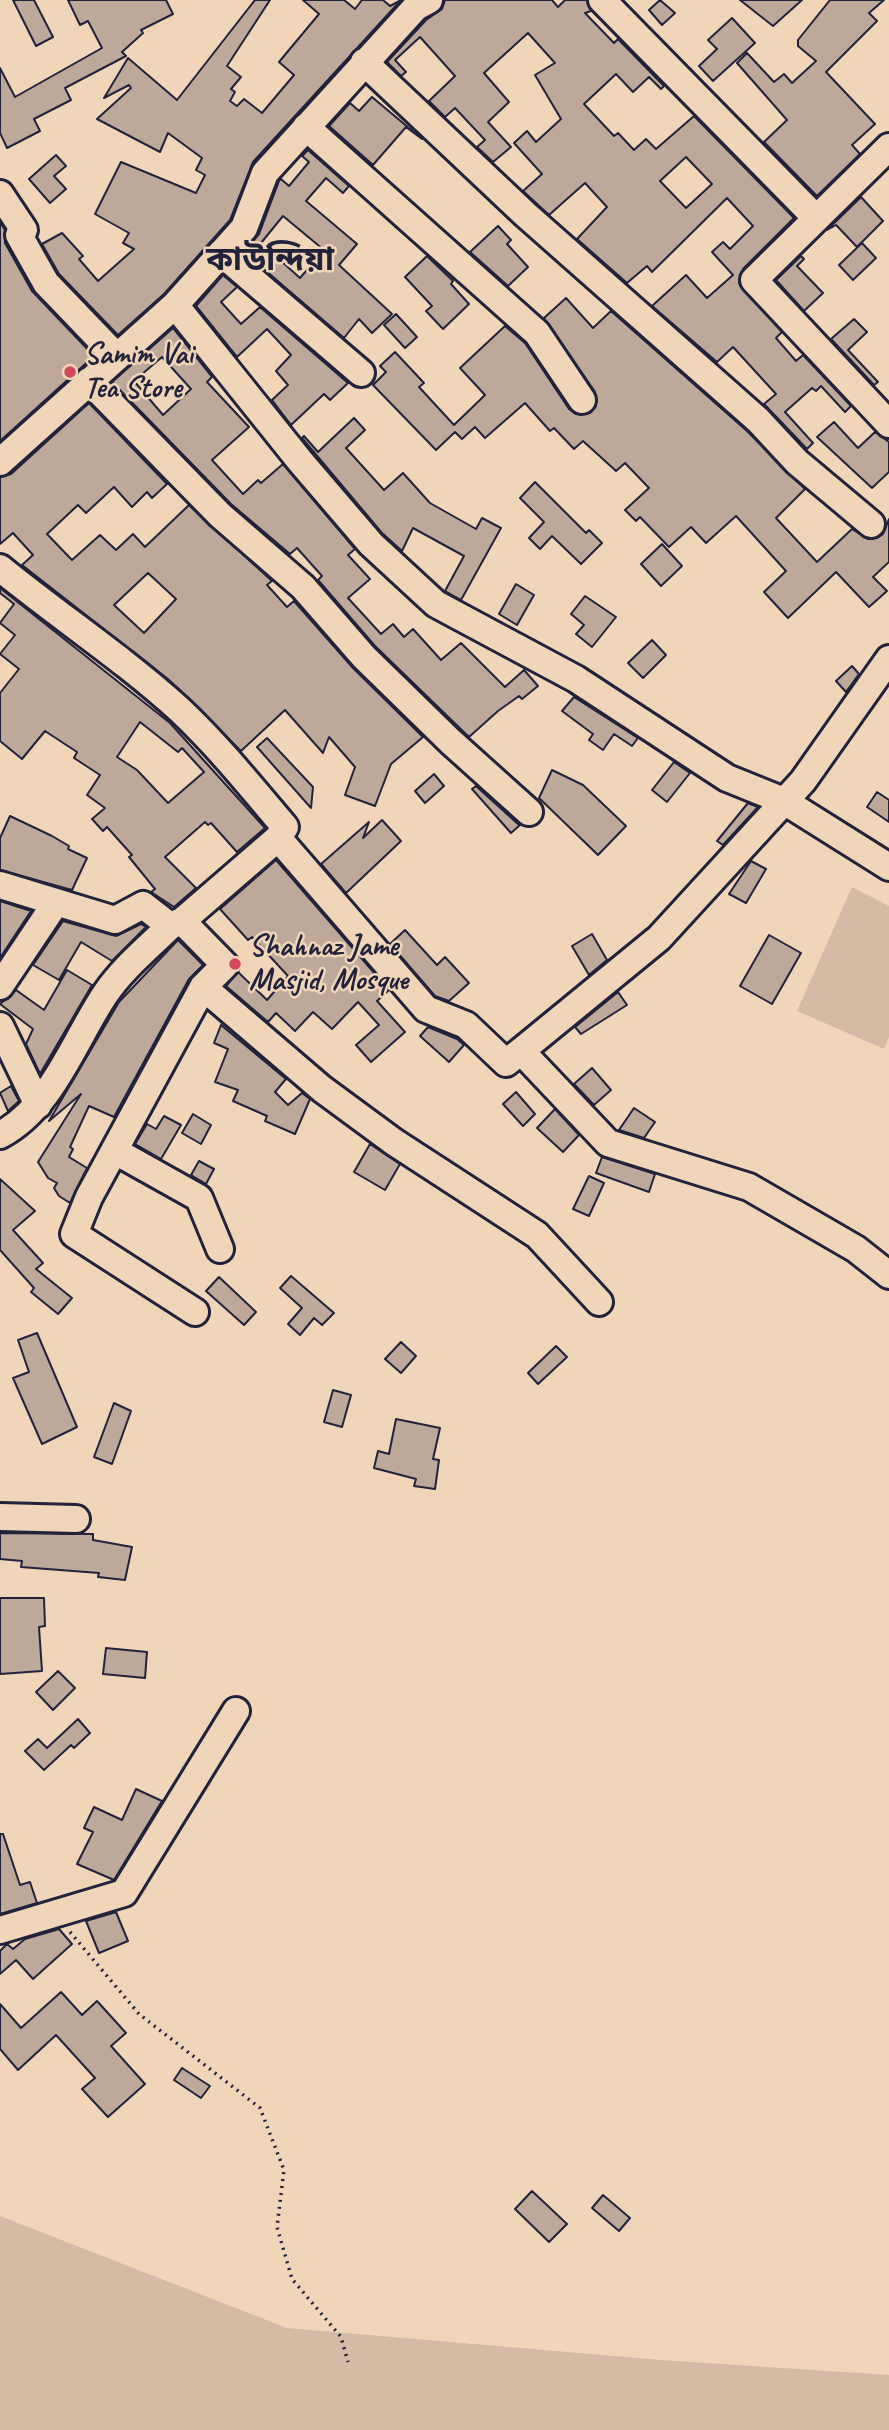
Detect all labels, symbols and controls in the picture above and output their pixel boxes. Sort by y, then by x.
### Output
district label: কাউন্দিয়া [206,241,334,281]
place label: Samim Vai Tea Store [84,337,193,408]
marker: Samim Vai Tea Store [62,364,78,380]
place label: Shahnaz Jame Masjid, Mosque [249,929,408,1000]
marker: Shahnaz Jame Masjid, Mosque [227,956,243,972]

